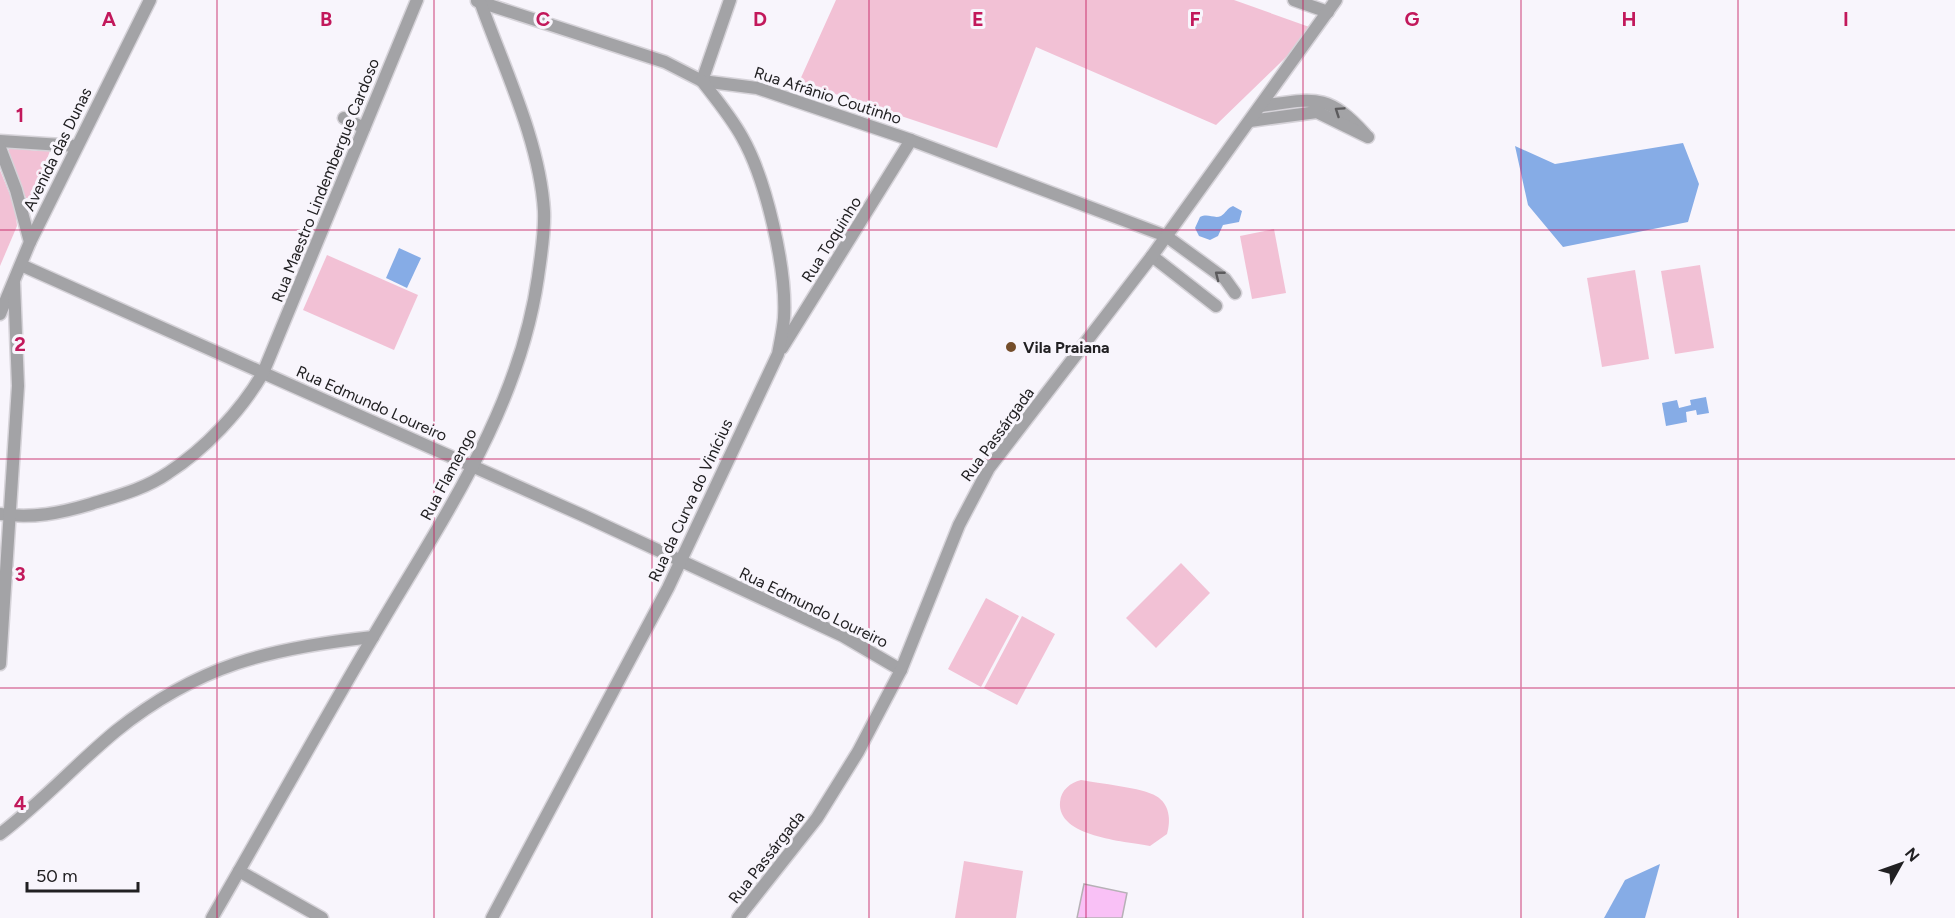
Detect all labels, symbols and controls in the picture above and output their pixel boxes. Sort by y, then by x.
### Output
text: A [102,7,117,31]
text: B [320,7,332,31]
text: C [536,7,550,31]
text: D [753,7,767,31]
text: E [972,7,984,31]
text: F [1189,7,1201,31]
text: G [1405,7,1420,31]
text: H [1622,7,1637,31]
text: I [1843,7,1849,31]
street label: Rua Maestro Lindembergue Cardoso [268,55,383,305]
street label: Rua Afrânio Coutinho [752,63,904,128]
street label: Avenida das Dunas [19,84,96,214]
text: 1 [16,103,24,127]
one-way arrow [1335,107,1346,118]
street label: Rua Toquinho [798,193,865,286]
one-way arrow [1214,271,1225,282]
text: 2 [14,332,26,356]
place label: Vila Praiana [1023,338,1110,357]
marker: Vila Praiana [1004,340,1018,354]
street label: Rua Edmundo Loureiro [293,362,450,445]
street label: Rua Passárgada [957,383,1038,485]
street label: Rua da Curva do Vinícius [644,416,737,585]
street label: Rua Flamengo [416,425,481,523]
text: 3 [14,562,26,586]
street label: Rua Edmundo Loureiro [736,563,891,652]
text: 4 [14,791,27,815]
street label: Rua Passárgada [724,807,808,907]
north arrow [1871,834,1931,894]
text: N [1901,844,1923,866]
scale bar [27,855,138,893]
text: 50 m [36,865,78,887]

